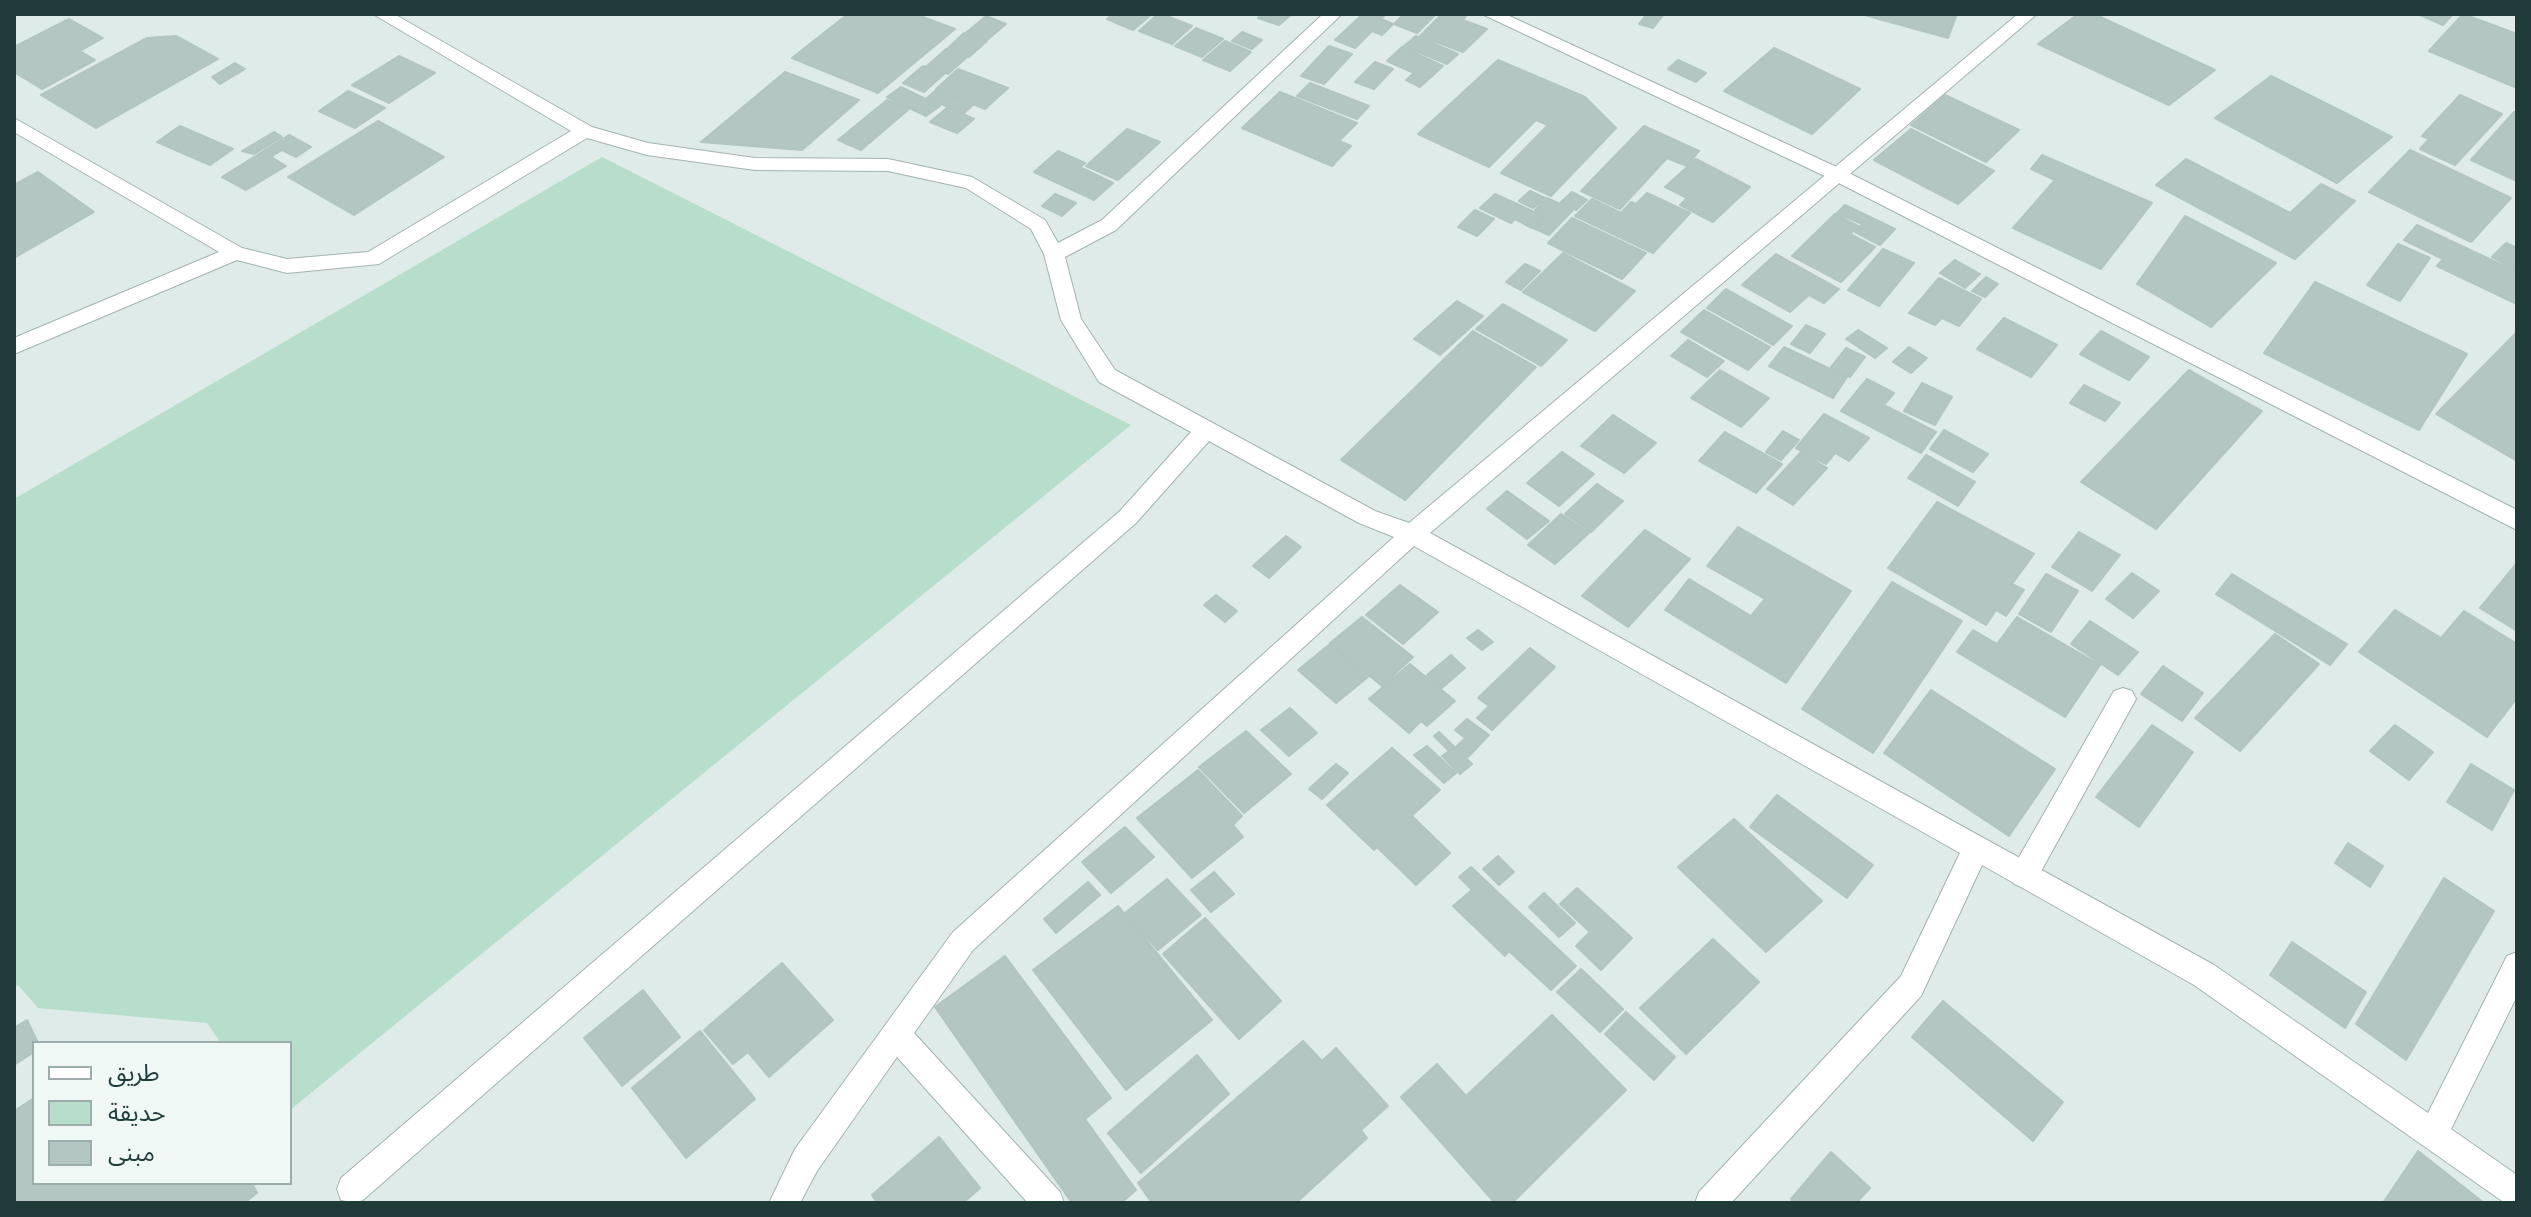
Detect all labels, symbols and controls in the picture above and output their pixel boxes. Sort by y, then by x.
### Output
legend [32,1041,292,1185]
text: طريق [108,1058,160,1086]
text: حديقة [108,1098,166,1126]
text: مبنى [108,1138,155,1166]

